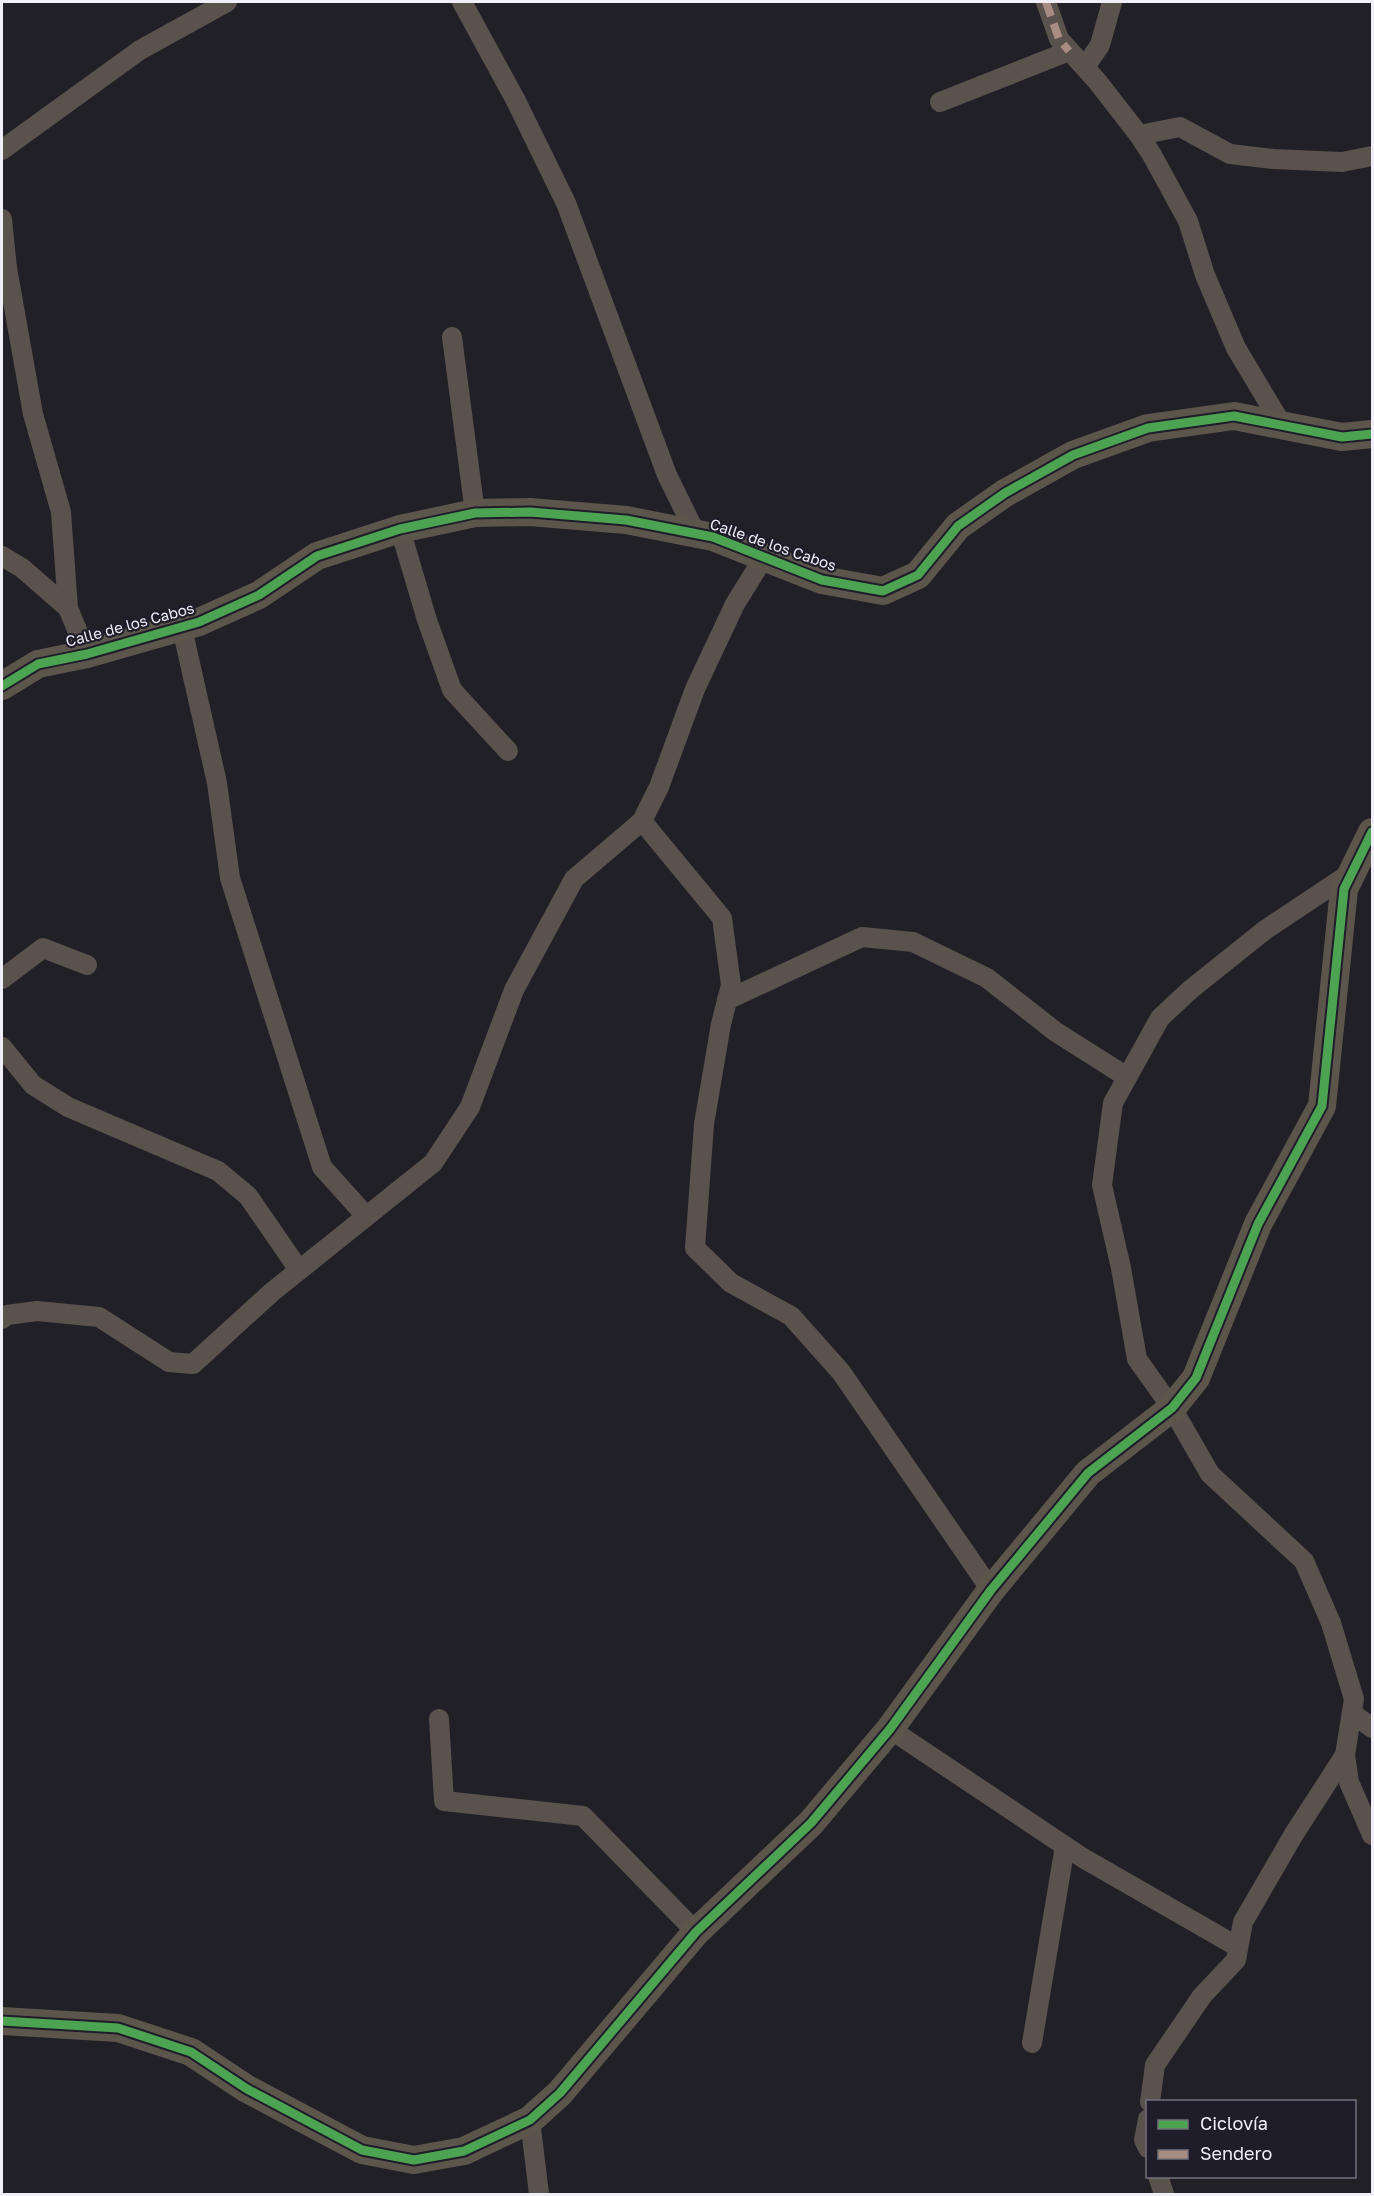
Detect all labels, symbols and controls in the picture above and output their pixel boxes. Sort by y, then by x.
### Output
street label: Calle de los Cabos [708,514,839,574]
street label: Calle de los Cabos [63,598,196,650]
legend [1146,2100,1356,2178]
text: Ciclovía [1200,2112,1268,2134]
text: Sendero [1200,2142,1272,2164]

